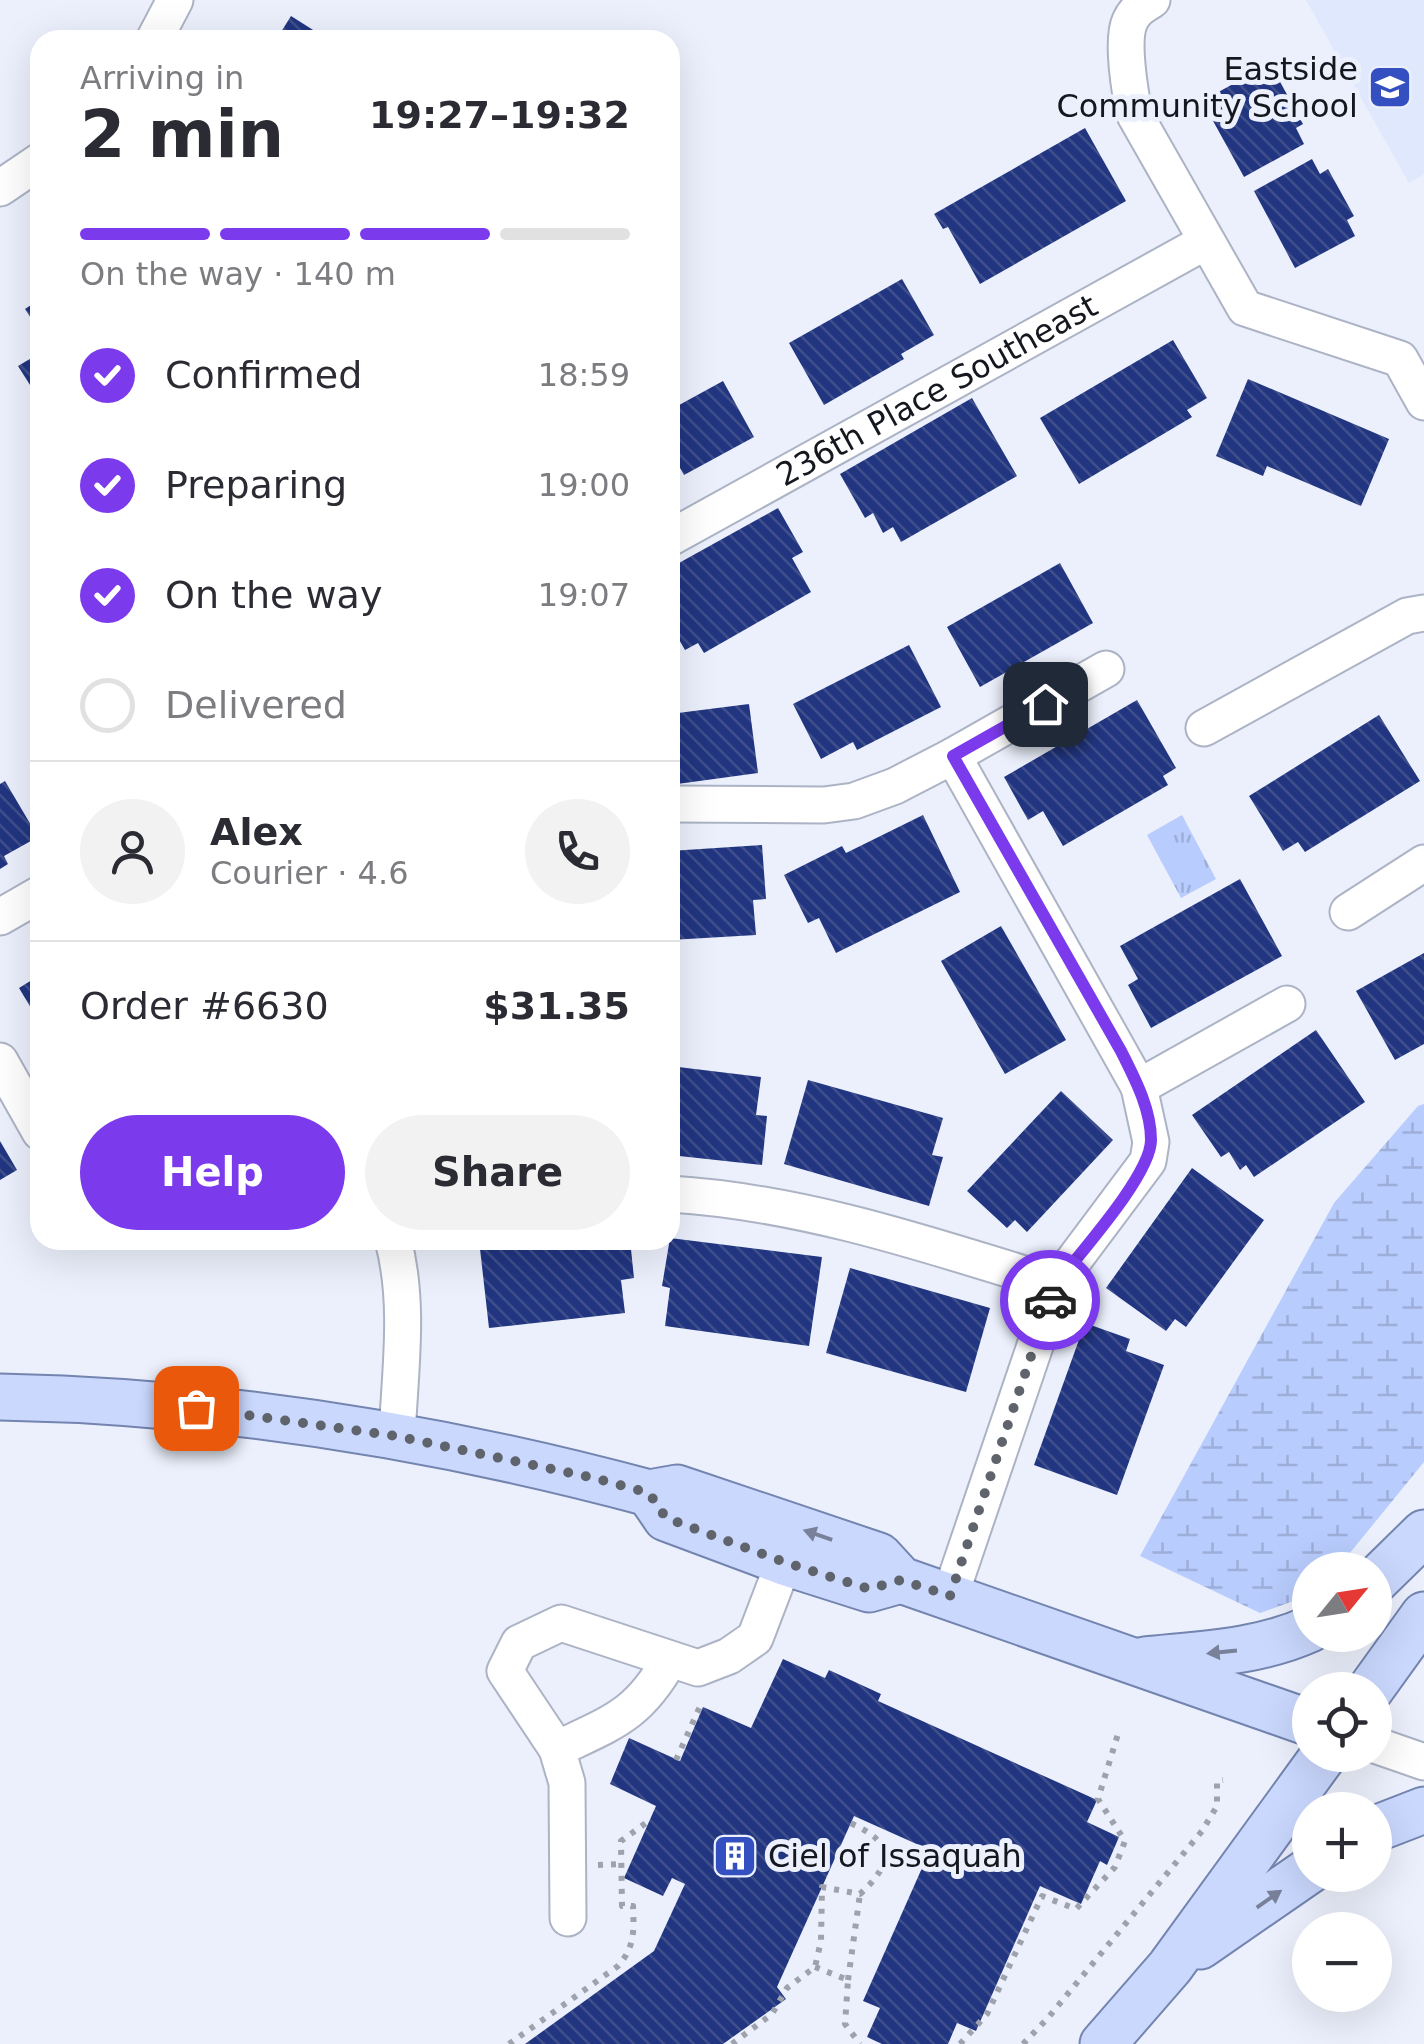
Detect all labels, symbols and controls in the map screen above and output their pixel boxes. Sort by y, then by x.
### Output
place label: Eastside Community School [1056,50,1358,125]
text: Arriving in [80,59,244,97]
school or university icon: Eastside Community School [1367,64,1413,110]
text: 19:27–19:32 [369,93,630,137]
text: 2 min [80,97,284,172]
text: On the way · 140 m [80,255,396,293]
street label: 236th Place Southeast [770,286,1104,494]
icon: check [80,348,135,403]
text: Confirmed [165,353,362,397]
text: 18:59 [538,356,630,394]
icon: check [80,458,135,513]
text: Preparing [165,463,347,507]
text: 19:00 [538,466,630,504]
icon: check [80,568,135,623]
text: On the way [165,573,382,617]
text: 19:07 [538,576,630,614]
pin [1003,662,1088,747]
icon: home [1018,677,1073,732]
text: Delivered [165,683,347,727]
button: person [80,799,185,904]
button: phone [525,799,630,904]
text: Alex [210,810,303,854]
text: Courier · 4.6 [210,854,409,892]
text: Order #6630 [80,984,329,1028]
text: $31.35 [483,984,630,1028]
button: Help [80,1115,345,1230]
button: Share [365,1115,630,1230]
courier [1000,1250,1100,1350]
icon: car [1023,1273,1078,1328]
pin [154,1366,239,1451]
icon: bag [169,1381,224,1436]
one-way arrow [802,1527,832,1542]
north arrow [1292,1552,1392,1652]
map controls [1292,1552,1392,2012]
one-way arrow [1206,1644,1238,1660]
button: locate [1292,1672,1392,1772]
button: + [1292,1792,1392,1892]
building icon: Ciel of Issaquah [712,1833,758,1879]
place label: Ciel of Issaquah [768,1837,1022,1875]
one-way arrow [1256,1890,1282,1909]
button: − [1292,1912,1392,2012]

